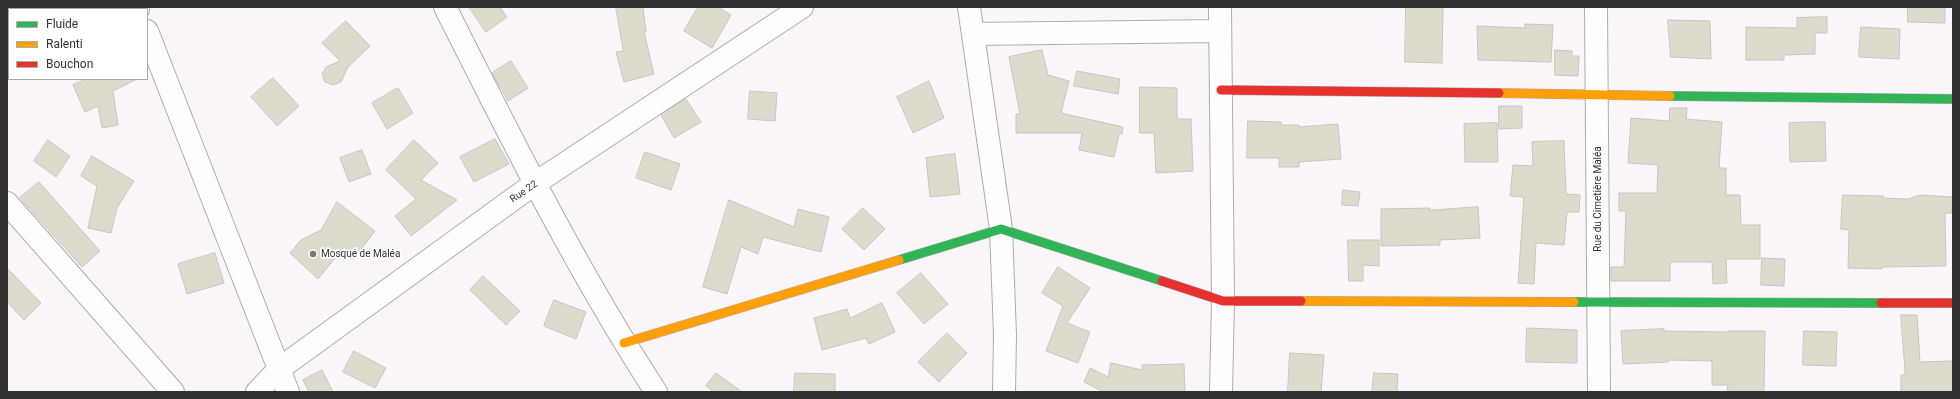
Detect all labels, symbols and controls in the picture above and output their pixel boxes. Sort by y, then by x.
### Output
legend [8,8,148,80]
text: Fluide [46,17,78,31]
text: Ralenti [46,37,83,51]
text: Bouchon [46,57,93,71]
street label: Rue du Cimetière Maléa [1592,146,1604,252]
street label: Rue 22 [508,178,540,206]
place label: Mosqué de Maléa [321,248,400,260]
marker: Mosqué de Maléa [308,249,318,259]

